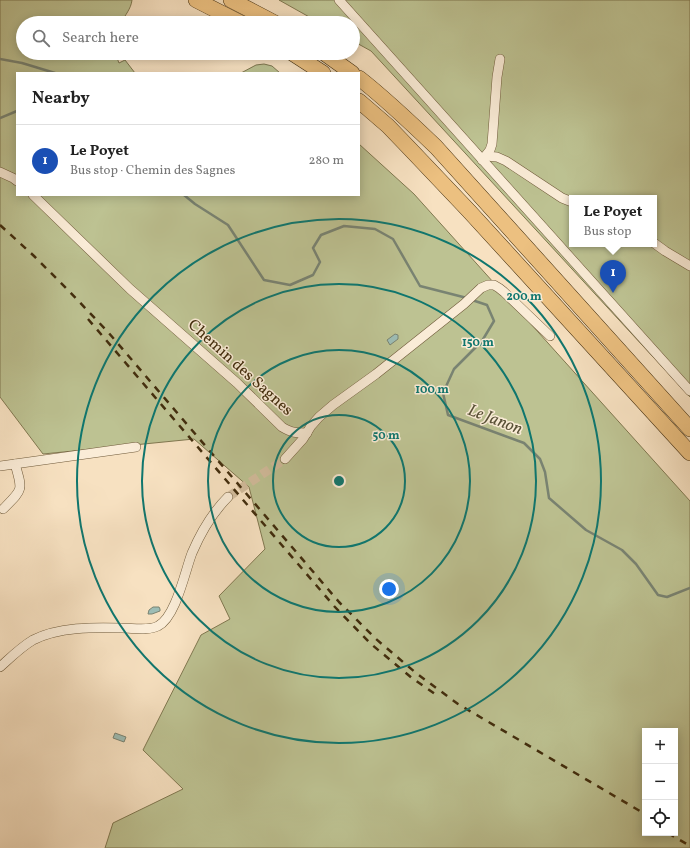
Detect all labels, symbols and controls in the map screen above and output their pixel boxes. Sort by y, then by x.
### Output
search box [16,16,360,60]
icon: search [30,27,52,49]
text: Search here [62,28,139,49]
text: Nearby [32,87,90,110]
text: Le Poyet [70,141,129,162]
text: 1 [42,152,48,170]
text: 280 m [308,152,344,170]
text: Bus stop · Chemin des Sagnes [70,162,235,180]
popup [569,195,657,247]
text: Le Poyet [584,202,642,223]
text: Bus stop [584,223,632,241]
pin: 1 [600,260,626,293]
text: 200 m [506,289,542,305]
street label: Chemin des Sagnes [183,315,298,421]
text: 150 m [462,335,494,351]
text: 100 m [415,382,449,398]
water label: Le Janon [464,399,526,441]
text: 50 m [372,428,400,444]
centre of rings [332,474,346,488]
your location [379,579,399,599]
map controls [642,728,678,836]
button: + [642,728,678,764]
button: − [642,764,678,800]
button: locate [642,800,678,836]

